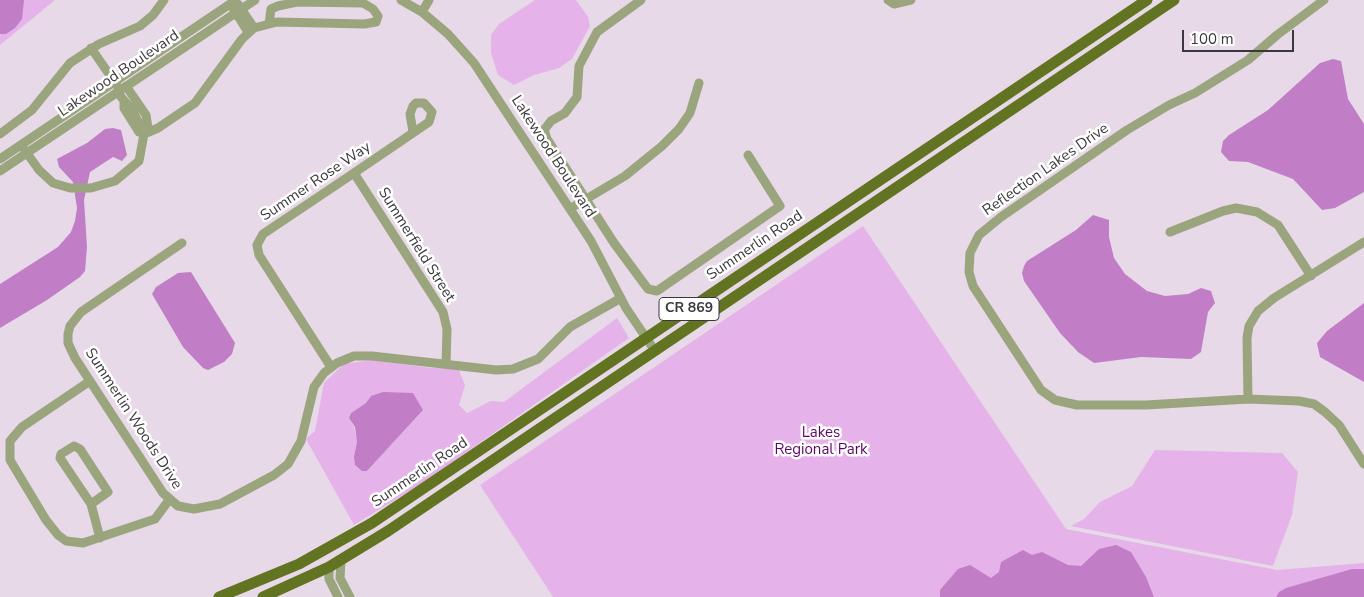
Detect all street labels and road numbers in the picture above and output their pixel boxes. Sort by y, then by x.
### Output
street label: Lakewood Boulevard [55,27,183,121]
street label: Lakewood Boulevard [507,93,599,221]
street label: Reflection Lakes Drive [980,120,1112,220]
street label: Summer Rose Way [257,138,375,226]
street label: Summerfield Street [374,185,458,305]
street label: Summerlin Road [704,207,806,285]
road number: CR 869 [659,298,719,320]
street label: Summerlin Woods Drive [81,345,185,493]
street label: Summerlin Road [369,434,471,512]

